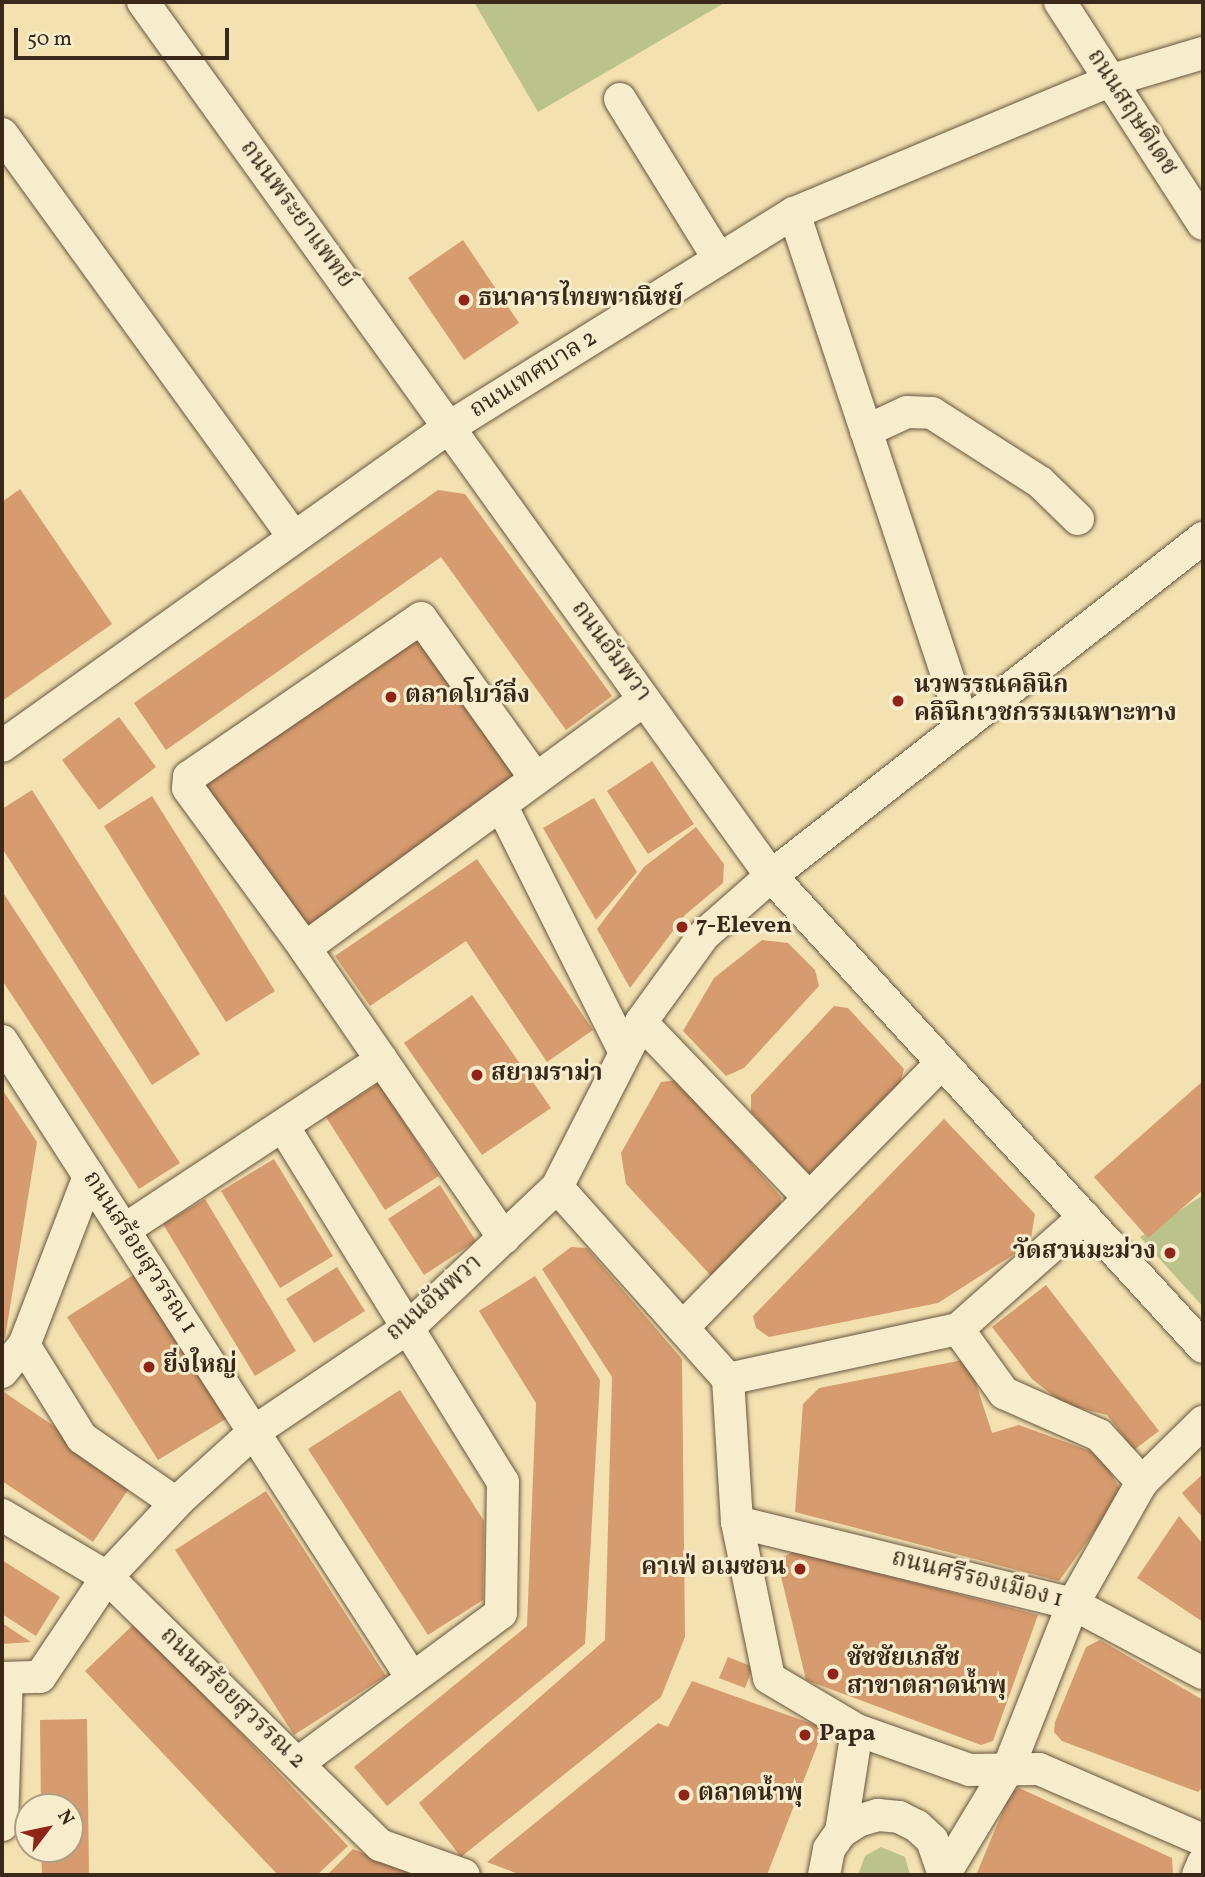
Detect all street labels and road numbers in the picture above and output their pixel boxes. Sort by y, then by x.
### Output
street label: ถนนสฤษดิเดช [1079,44,1183,182]
street label: ถนนพระยาแพทย์ [233,135,359,295]
street label: ถนนเทศบาล 2 [465,324,603,426]
street label: ถนนอัมพวา [564,596,656,708]
street label: ถนนสร้อยสุวรรณ 1 [76,1166,202,1340]
street label: ถนนอัมพวา [381,1250,489,1348]
street label: ถนนศรีรองเมือง 1 [888,1545,1066,1615]
street label: ถนนสร้อยสุวรรณ 2 [153,1622,311,1776]

